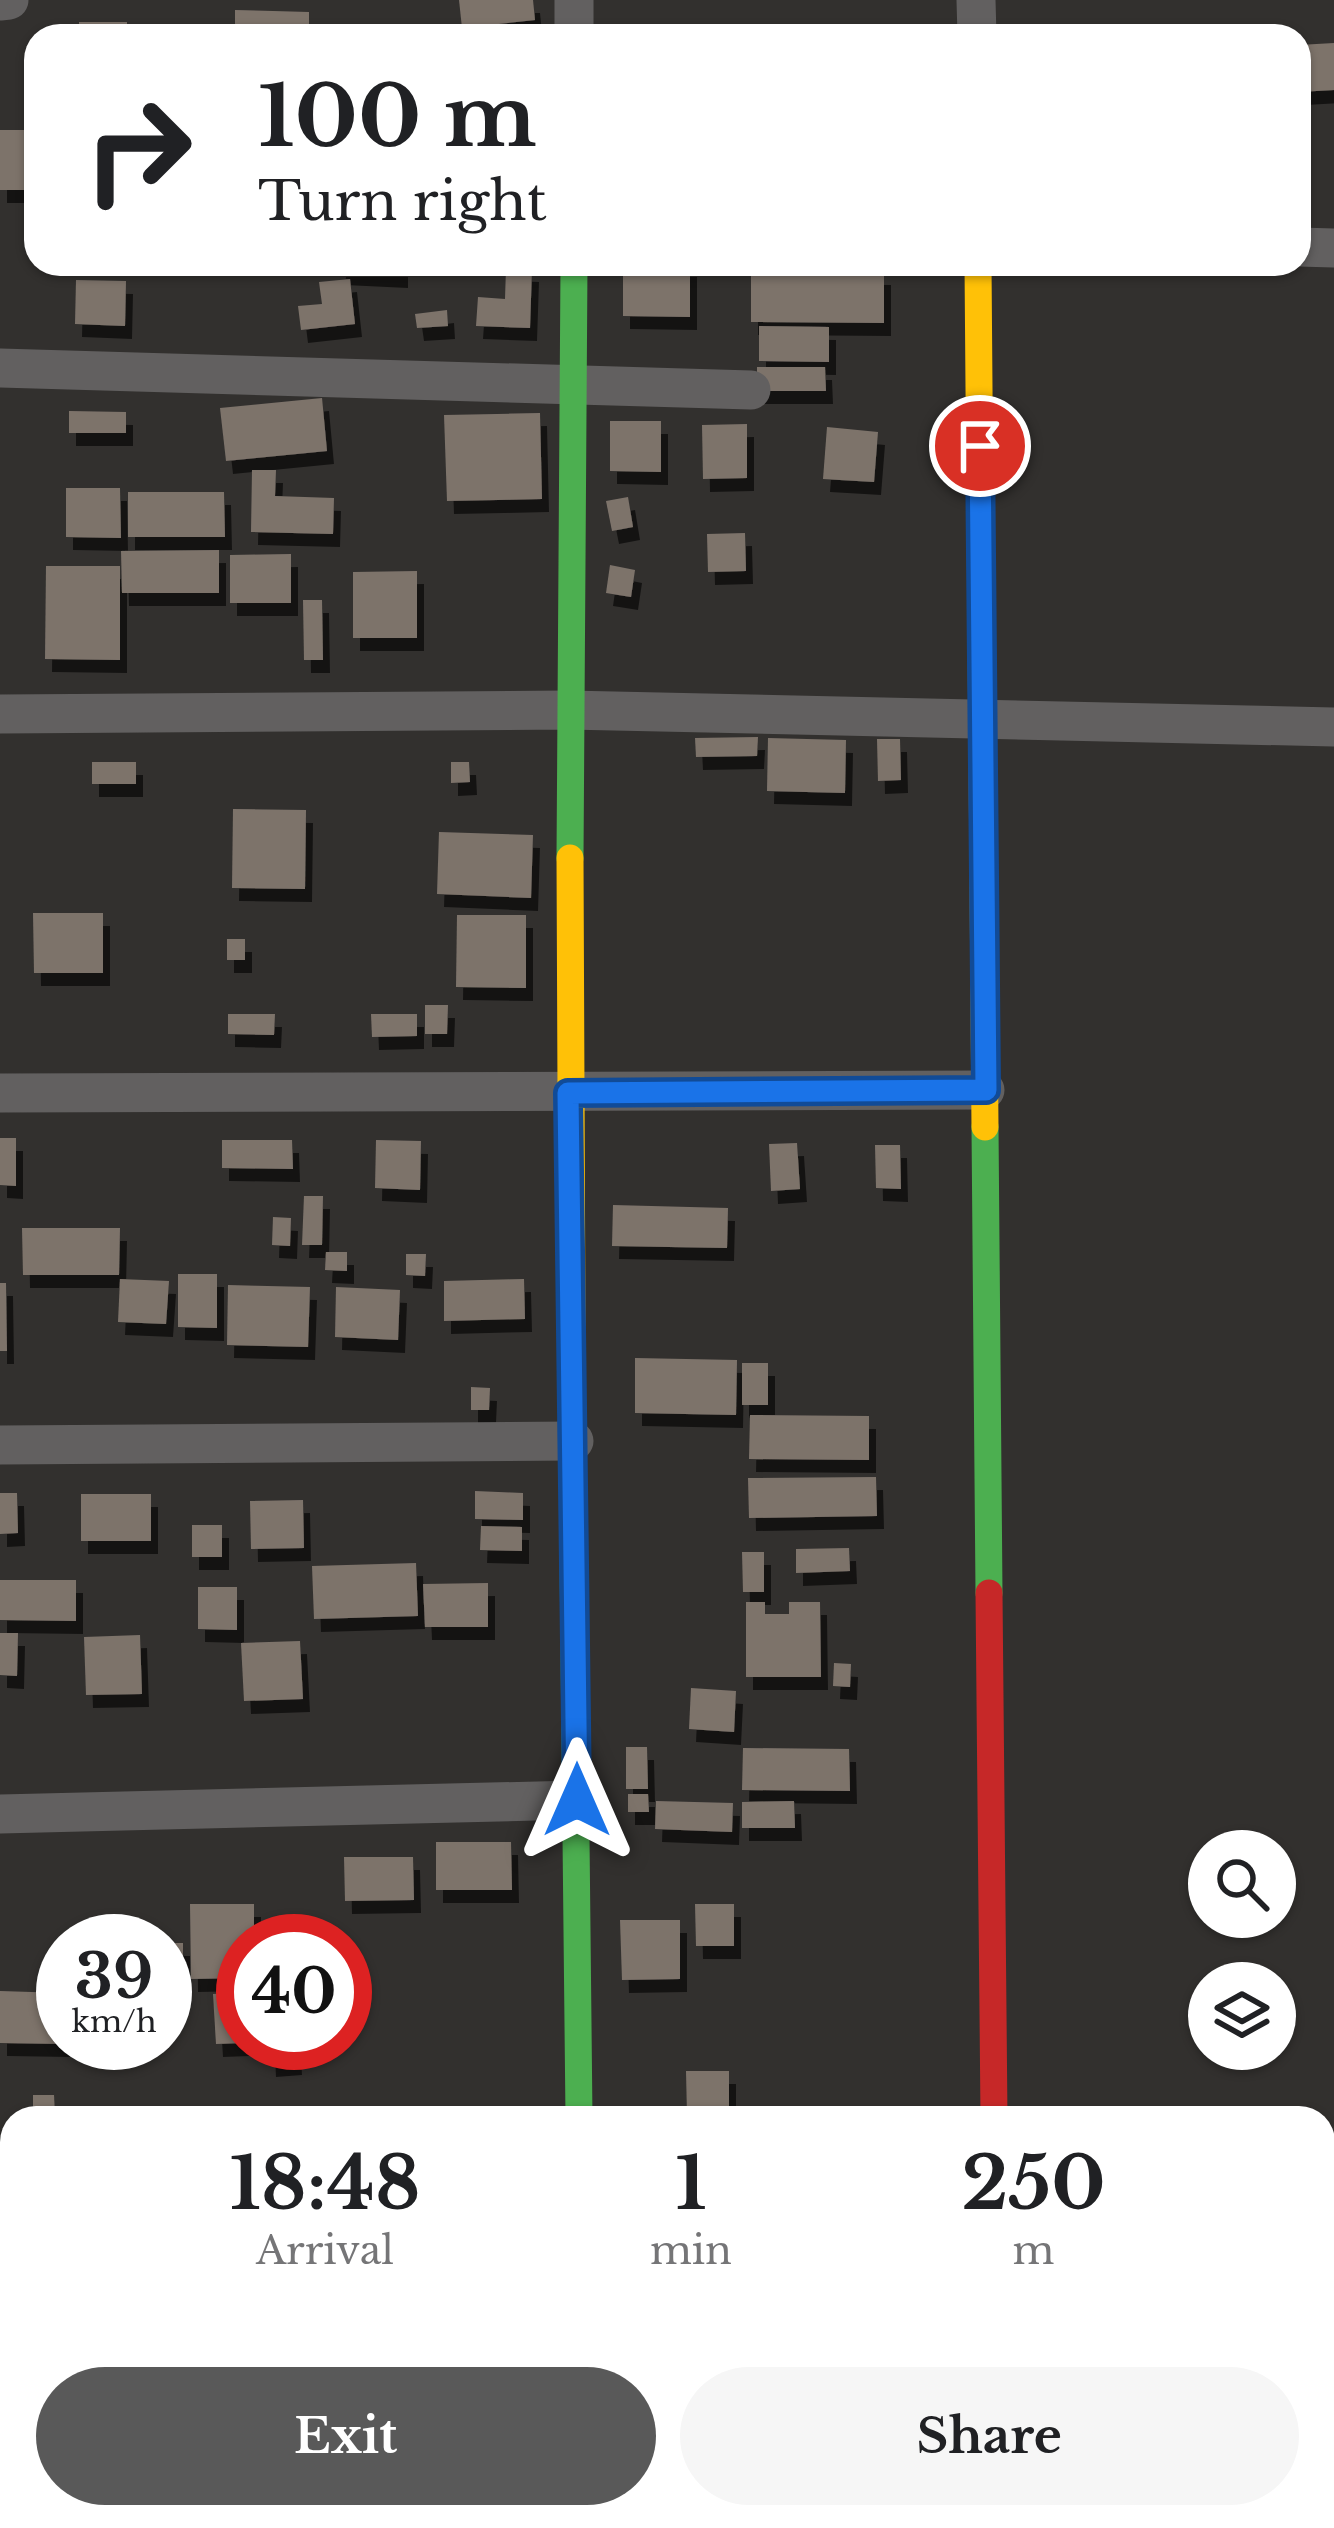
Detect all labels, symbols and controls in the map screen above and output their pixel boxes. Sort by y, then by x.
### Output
text: 100 m [258,65,537,169]
icon: right [60,72,216,228]
text: Turn right [258,168,547,235]
pin [929,395,1031,497]
icon: arrive [947,413,1013,479]
position arrow [514,1737,640,1863]
map controls [1188,1830,1296,2070]
button: search [1188,1830,1296,1938]
speed limit sign: 40 [216,1914,372,2070]
text: 39 [75,1940,153,2014]
button: layers [1188,1962,1296,2070]
text: km/h [71,2003,157,2040]
text: 18:48 [229,2139,421,2228]
text: 1 [675,2139,707,2228]
text: 250 [961,2139,1106,2228]
text: Arrival [256,2226,394,2275]
text: min [650,2226,732,2275]
text: m [1013,2226,1054,2275]
button: Exit [36,2367,656,2505]
button: Share [680,2367,1299,2505]

